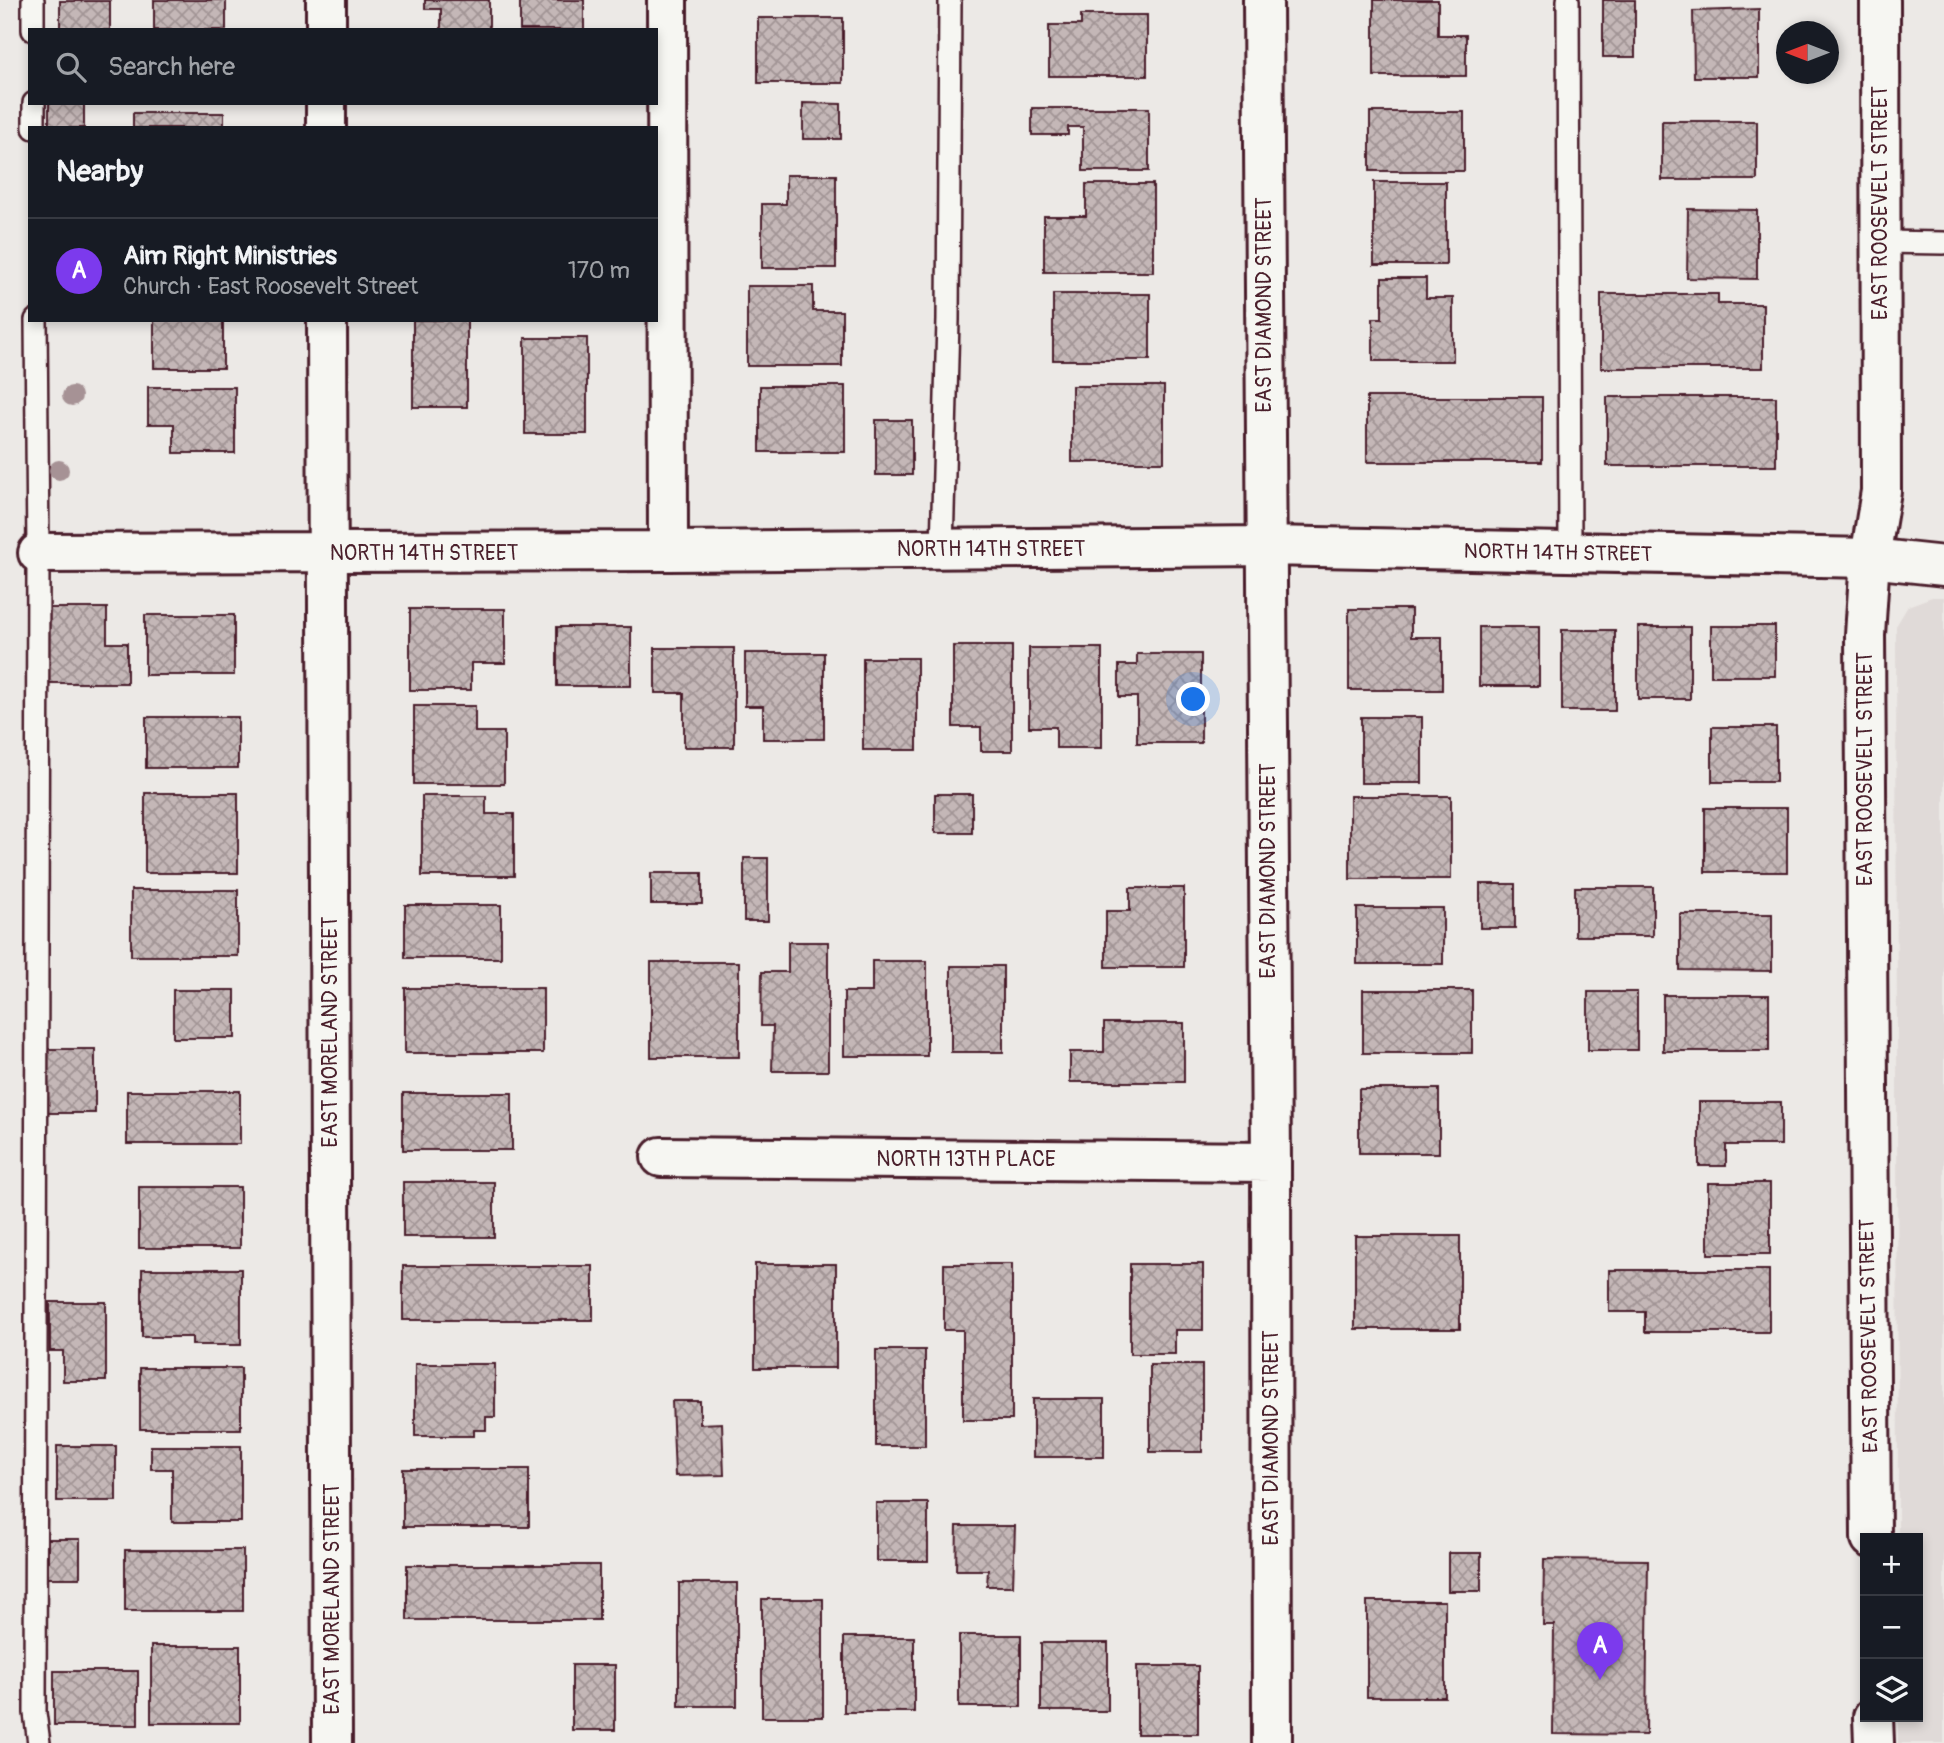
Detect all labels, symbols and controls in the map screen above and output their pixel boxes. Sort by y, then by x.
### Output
north arrow [1776,21,1839,84]
search box [28,28,658,105]
icon: search [52,48,90,86]
text: Search here [108,51,235,83]
street label: EAST ROOSEVELT STREET [1867,85,1894,320]
text: Nearby [56,153,143,190]
street label: EAST DIAMOND STREET [1251,197,1278,413]
text: Aim Right Ministries [123,240,337,272]
text: A [72,256,86,285]
text: 170 m [568,256,630,285]
text: Church · East Roosevelt Street [123,272,418,301]
street label: NORTH 14TH STREET [897,536,1086,563]
street label: NORTH 14TH STREET [1463,538,1653,568]
street label: NORTH 14TH STREET [330,540,519,567]
street label: EAST ROOSEVELT STREET [1852,651,1879,886]
your location [1176,682,1210,716]
street label: EAST DIAMOND STREET [1255,763,1282,979]
street label: EAST MORELAND STREET [317,916,344,1148]
street label: NORTH 13TH PLACE [876,1146,1056,1173]
street label: EAST ROOSEVELT STREET [1853,1218,1885,1453]
street label: EAST DIAMOND STREET [1258,1330,1285,1546]
street label: EAST MORELAND STREET [319,1483,346,1715]
map controls [1860,1533,1923,1722]
button: + [1860,1533,1923,1596]
button: − [1860,1596,1923,1659]
pin: A [1577,1622,1623,1680]
button: layers [1860,1659,1923,1722]

